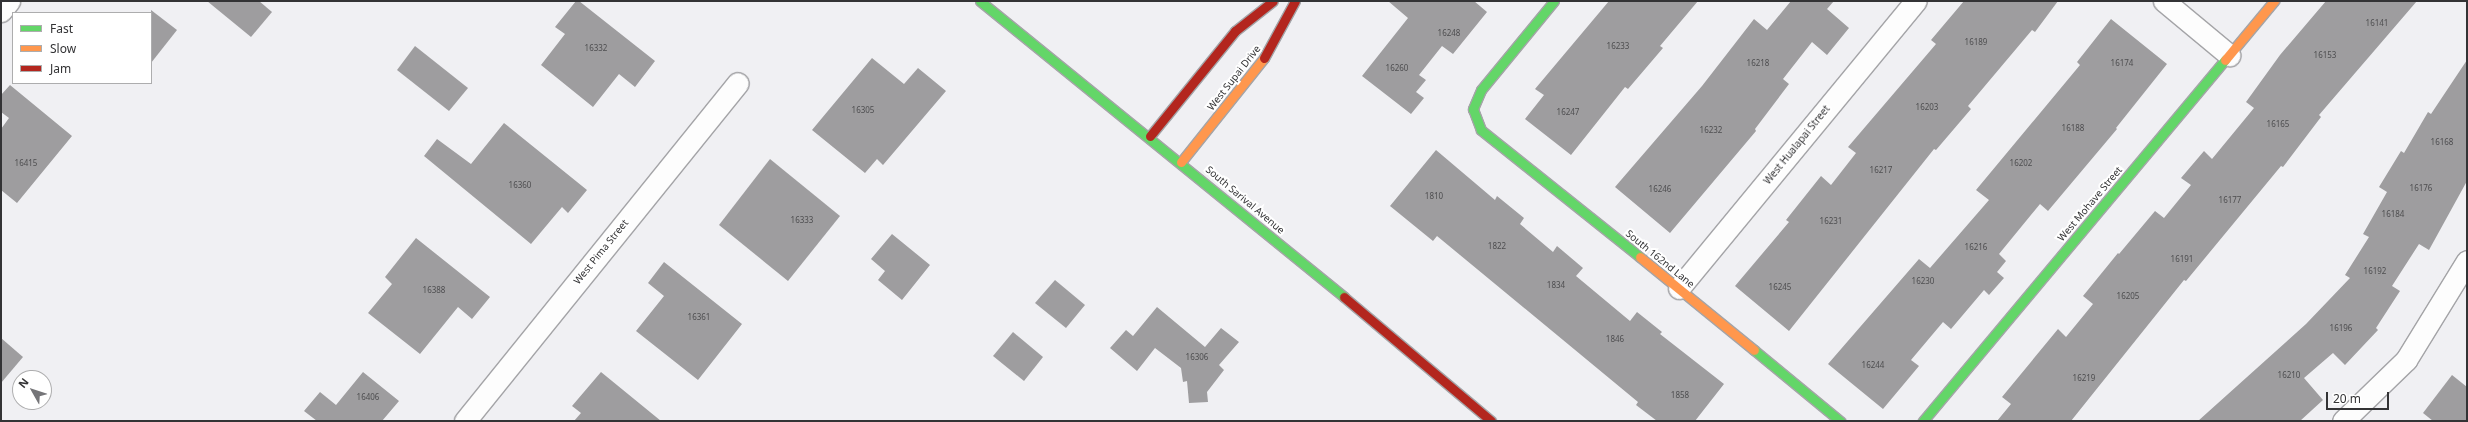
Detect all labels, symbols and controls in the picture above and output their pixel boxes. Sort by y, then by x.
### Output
legend [12,12,152,84]
house number: 16141 [2366,18,2388,28]
text: Fast [50,20,73,37]
house number: 16248 [1438,28,1460,38]
house number: 16189 [1965,37,1987,47]
text: Slow [50,40,76,57]
house number: 16233 [1607,41,1629,51]
house number: 16332 [585,43,607,53]
street label: West Supai Drive [1205,43,1263,113]
house number: 16153 [2314,50,2336,60]
house number: 16218 [1747,58,1769,68]
house number: 16174 [2111,58,2133,68]
text: Jam [50,60,71,77]
house number: 16260 [1386,63,1408,73]
house number: 16203 [1916,102,1938,112]
street label: West Hualapai Street [1762,103,1832,187]
house number: 16305 [852,105,874,115]
house number: 16247 [1557,107,1579,117]
house number: 16165 [2267,119,2289,129]
house number: 16188 [2062,123,2084,133]
house number: 16232 [1700,125,1722,135]
house number: 16168 [2431,137,2453,147]
house number: 16415 [15,158,37,168]
house number: 16202 [2010,158,2032,168]
street label: South Sarival Avenue [1203,164,1287,236]
street label: West Mohave Street [2055,164,2125,244]
house number: 16217 [1870,165,1892,175]
house number: 16360 [509,180,531,190]
house number: 16176 [2410,183,2432,193]
house number: 16246 [1649,184,1671,194]
house number: 1810 [1425,191,1443,201]
house number: 16177 [2219,195,2241,205]
house number: 16184 [2382,209,2404,219]
house number: 16333 [791,215,813,225]
house number: 16231 [1820,216,1842,226]
street label: West Pima Street [571,217,631,287]
street label: South 162nd Lane [1623,228,1697,290]
house number: 1822 [1488,241,1506,251]
house number: 16216 [1965,242,1987,252]
house number: 16191 [2171,254,2193,264]
house number: 16192 [2364,266,2386,276]
house number: 16230 [1912,276,1934,286]
house number: 1834 [1547,280,1565,290]
house number: 16245 [1769,282,1791,292]
house number: 16388 [423,285,445,295]
house number: 16205 [2117,291,2139,301]
house number: 16361 [688,312,710,322]
house number: 16196 [2330,323,2352,333]
house number: 1846 [1606,334,1624,344]
house number: 16306 [1186,352,1208,362]
house number: 16244 [1862,360,1884,370]
north arrow [12,370,52,410]
house number: 16210 [2278,370,2300,380]
house number: 16219 [2073,373,2095,383]
text: N [14,375,32,391]
scale bar [2328,384,2391,410]
house number: 1858 [1671,390,1689,400]
text: 20 m [2333,390,2361,407]
house number: 16406 [357,392,379,402]

